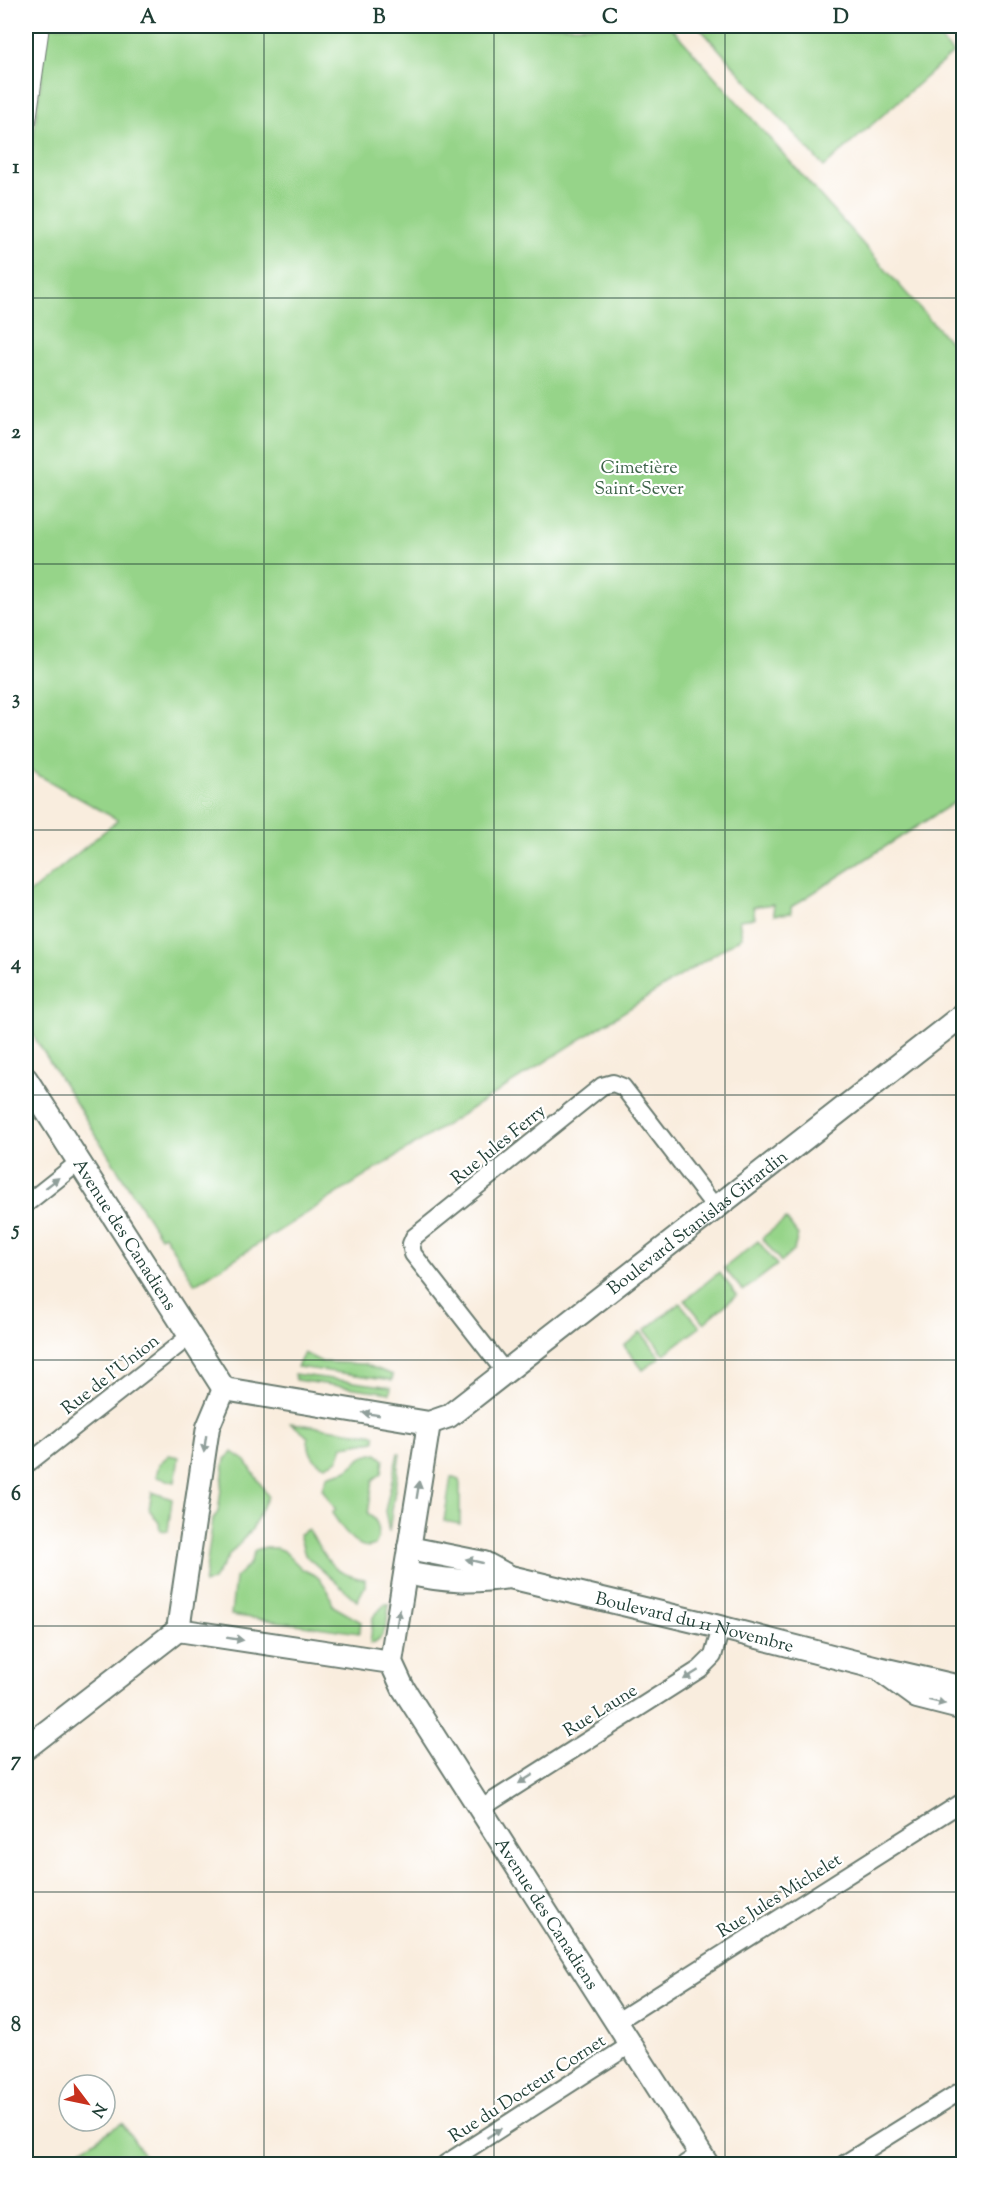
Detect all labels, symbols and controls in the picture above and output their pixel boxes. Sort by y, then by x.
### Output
text: A [140,4,157,33]
text: B [373,4,386,33]
text: C [602,4,618,33]
text: D [833,4,849,33]
text: 1 [13,154,20,183]
text: 2 [11,419,21,448]
park label: Cimetière Saint-Sever [594,456,684,503]
text: 3 [12,685,20,714]
text: 4 [10,950,21,979]
street label: Rue Jules Ferry [446,1099,552,1192]
street label: Boulevard Stanislas Girardin [603,1145,794,1302]
street label: Avenue des Canadiens [65,1154,182,1316]
one-way arrow [44,1176,60,1189]
text: 5 [11,1216,20,1245]
street label: Rue de l'Union [57,1329,166,1422]
one-way arrow [362,1409,381,1418]
one-way arrow [201,1434,210,1453]
one-way arrow [414,1480,423,1499]
text: 6 [11,1481,21,1510]
one-way arrow [465,1556,484,1566]
street label: Boulevard du 11 Novembre [592,1587,796,1661]
one-way arrow [394,1608,403,1627]
one-way arrow [226,1634,245,1643]
one-way arrow [683,1669,699,1680]
street label: Rue Laune [559,1679,643,1745]
one-way arrow [928,1698,946,1708]
text: 7 [11,1747,22,1776]
one-way arrow [518,1774,534,1785]
street label: Avenue des Canadiens [487,1833,604,1996]
street label: Rue Jules Michelet [713,1848,847,1945]
text: 8 [11,2012,21,2041]
street label: Rue du Docteur Cornet [445,2029,612,2150]
north arrow [57,2073,117,2133]
text: N [84,2098,111,2121]
one-way arrow [486,2127,502,2138]

